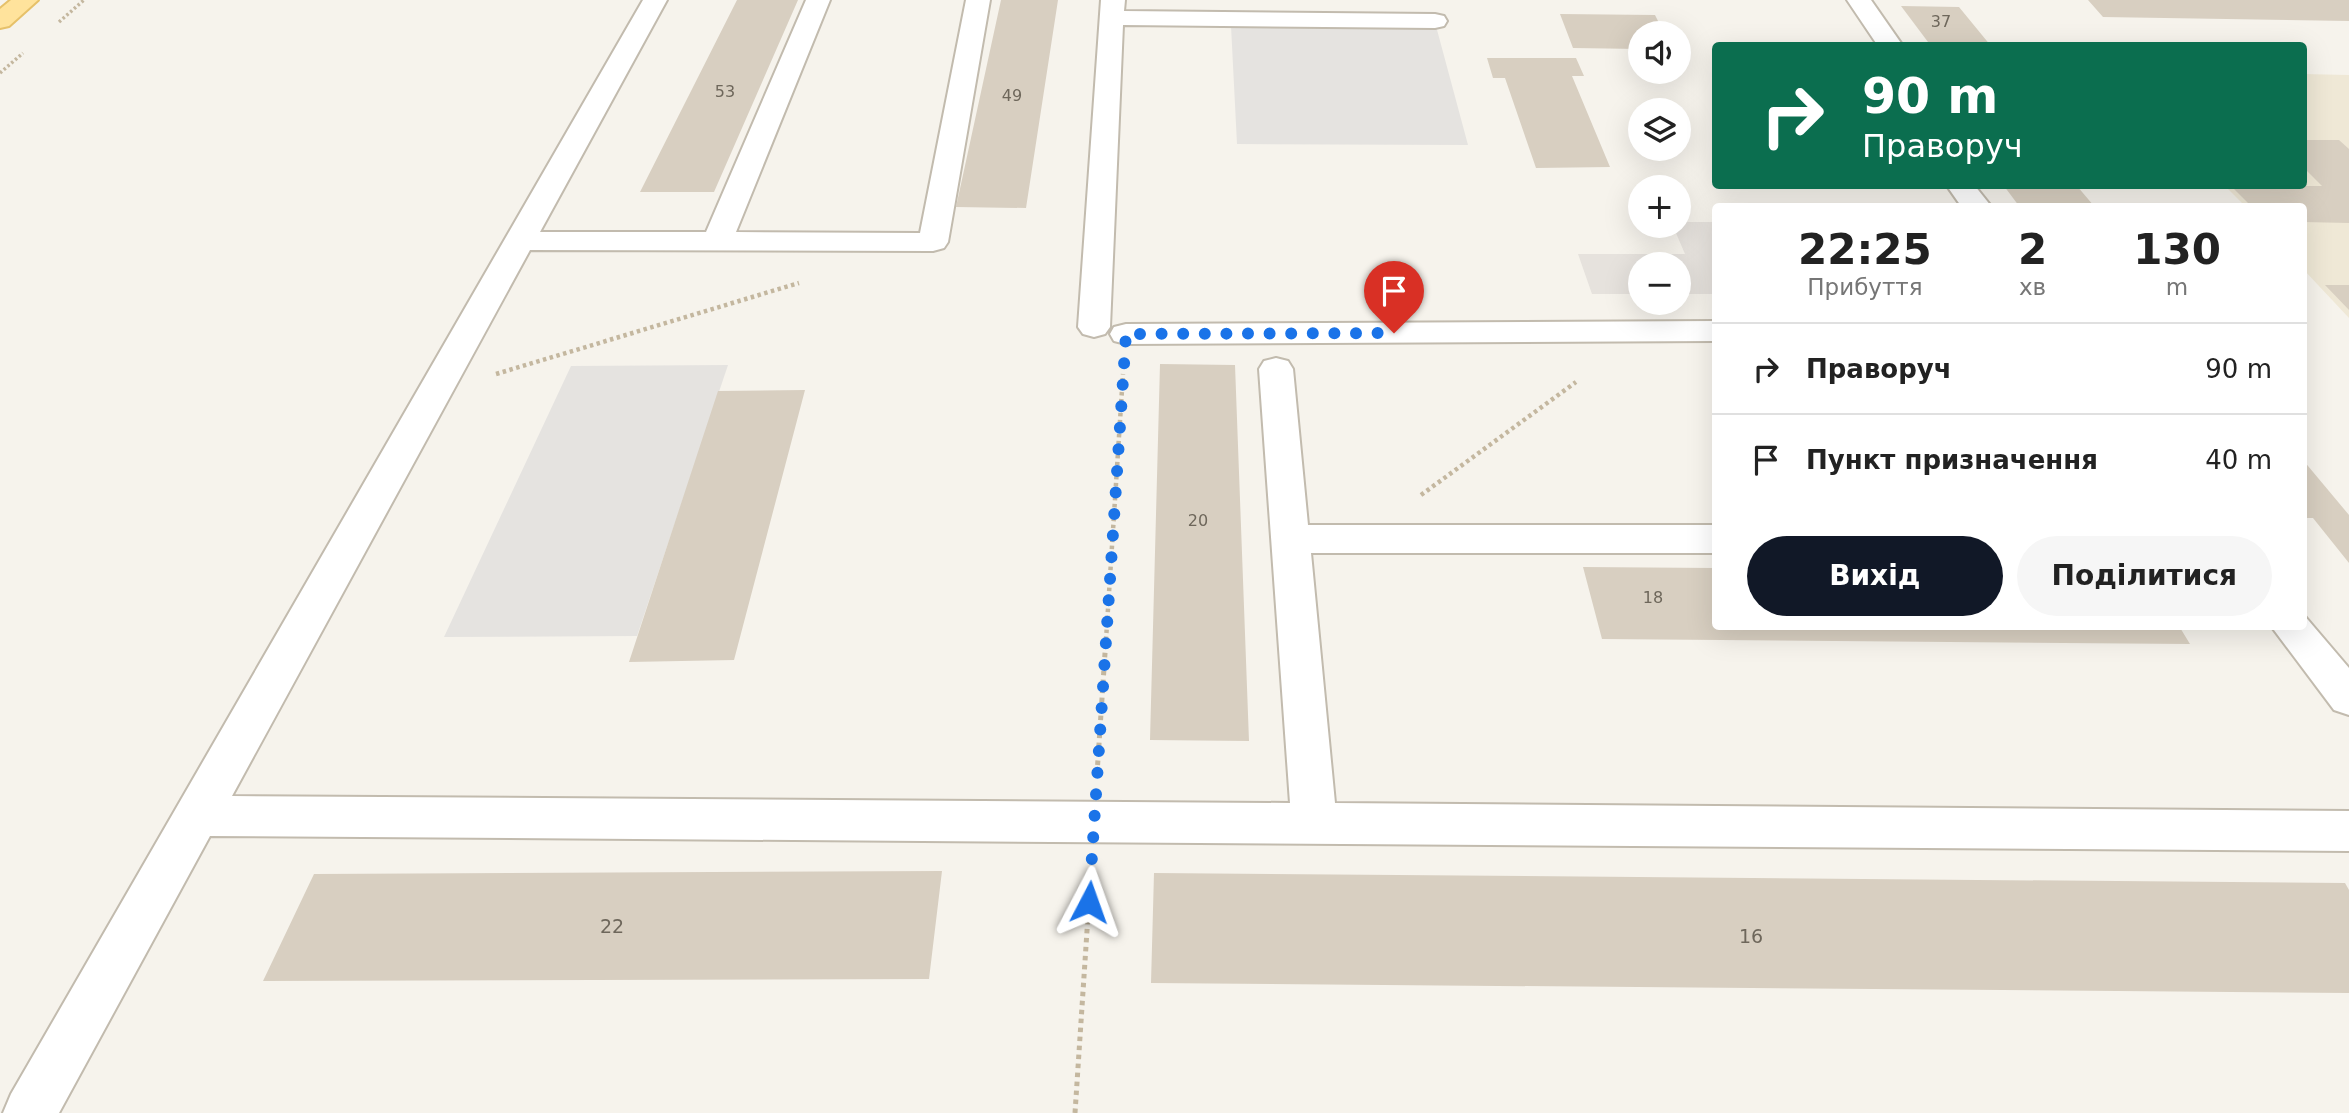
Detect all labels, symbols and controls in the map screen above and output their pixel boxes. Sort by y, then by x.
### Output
house number: 37 [1931,12,1951,31]
map controls [1628,21,1691,315]
button: sound [1628,21,1691,84]
text: 90 m [1862,68,1998,125]
icon: right [1747,70,1838,161]
house number: 53 [715,82,735,101]
house number: 49 [1002,86,1022,105]
button: layers [1628,98,1691,161]
text: Праворуч [1862,127,2023,165]
button: + [1628,175,1691,238]
text: 22:25 [1798,225,1932,274]
text: 2 [2018,225,2047,274]
text: 130 [2133,225,2221,274]
button: − [1628,252,1691,315]
pin [1364,261,1424,333]
icon: arrive [1375,272,1413,310]
text: Прибуття [1807,274,1923,300]
text: хв [2019,274,2046,300]
text: m [2166,274,2188,300]
icon: right [1747,350,1785,388]
text: Праворуч [1806,354,1952,384]
text: 90 m [2205,354,2272,384]
icon: arrive [1747,441,1785,479]
text: Пункт призначення [1806,445,2098,475]
text: 40 m [2205,445,2272,475]
house number: 20 [1188,511,1208,530]
button: Вихід [1747,536,2003,616]
button: Поділитися [2017,536,2272,616]
house number: 18 [1643,588,1663,607]
position arrow [1052,865,1126,939]
house number: 22 [600,915,624,937]
house number: 16 [1739,925,1763,947]

